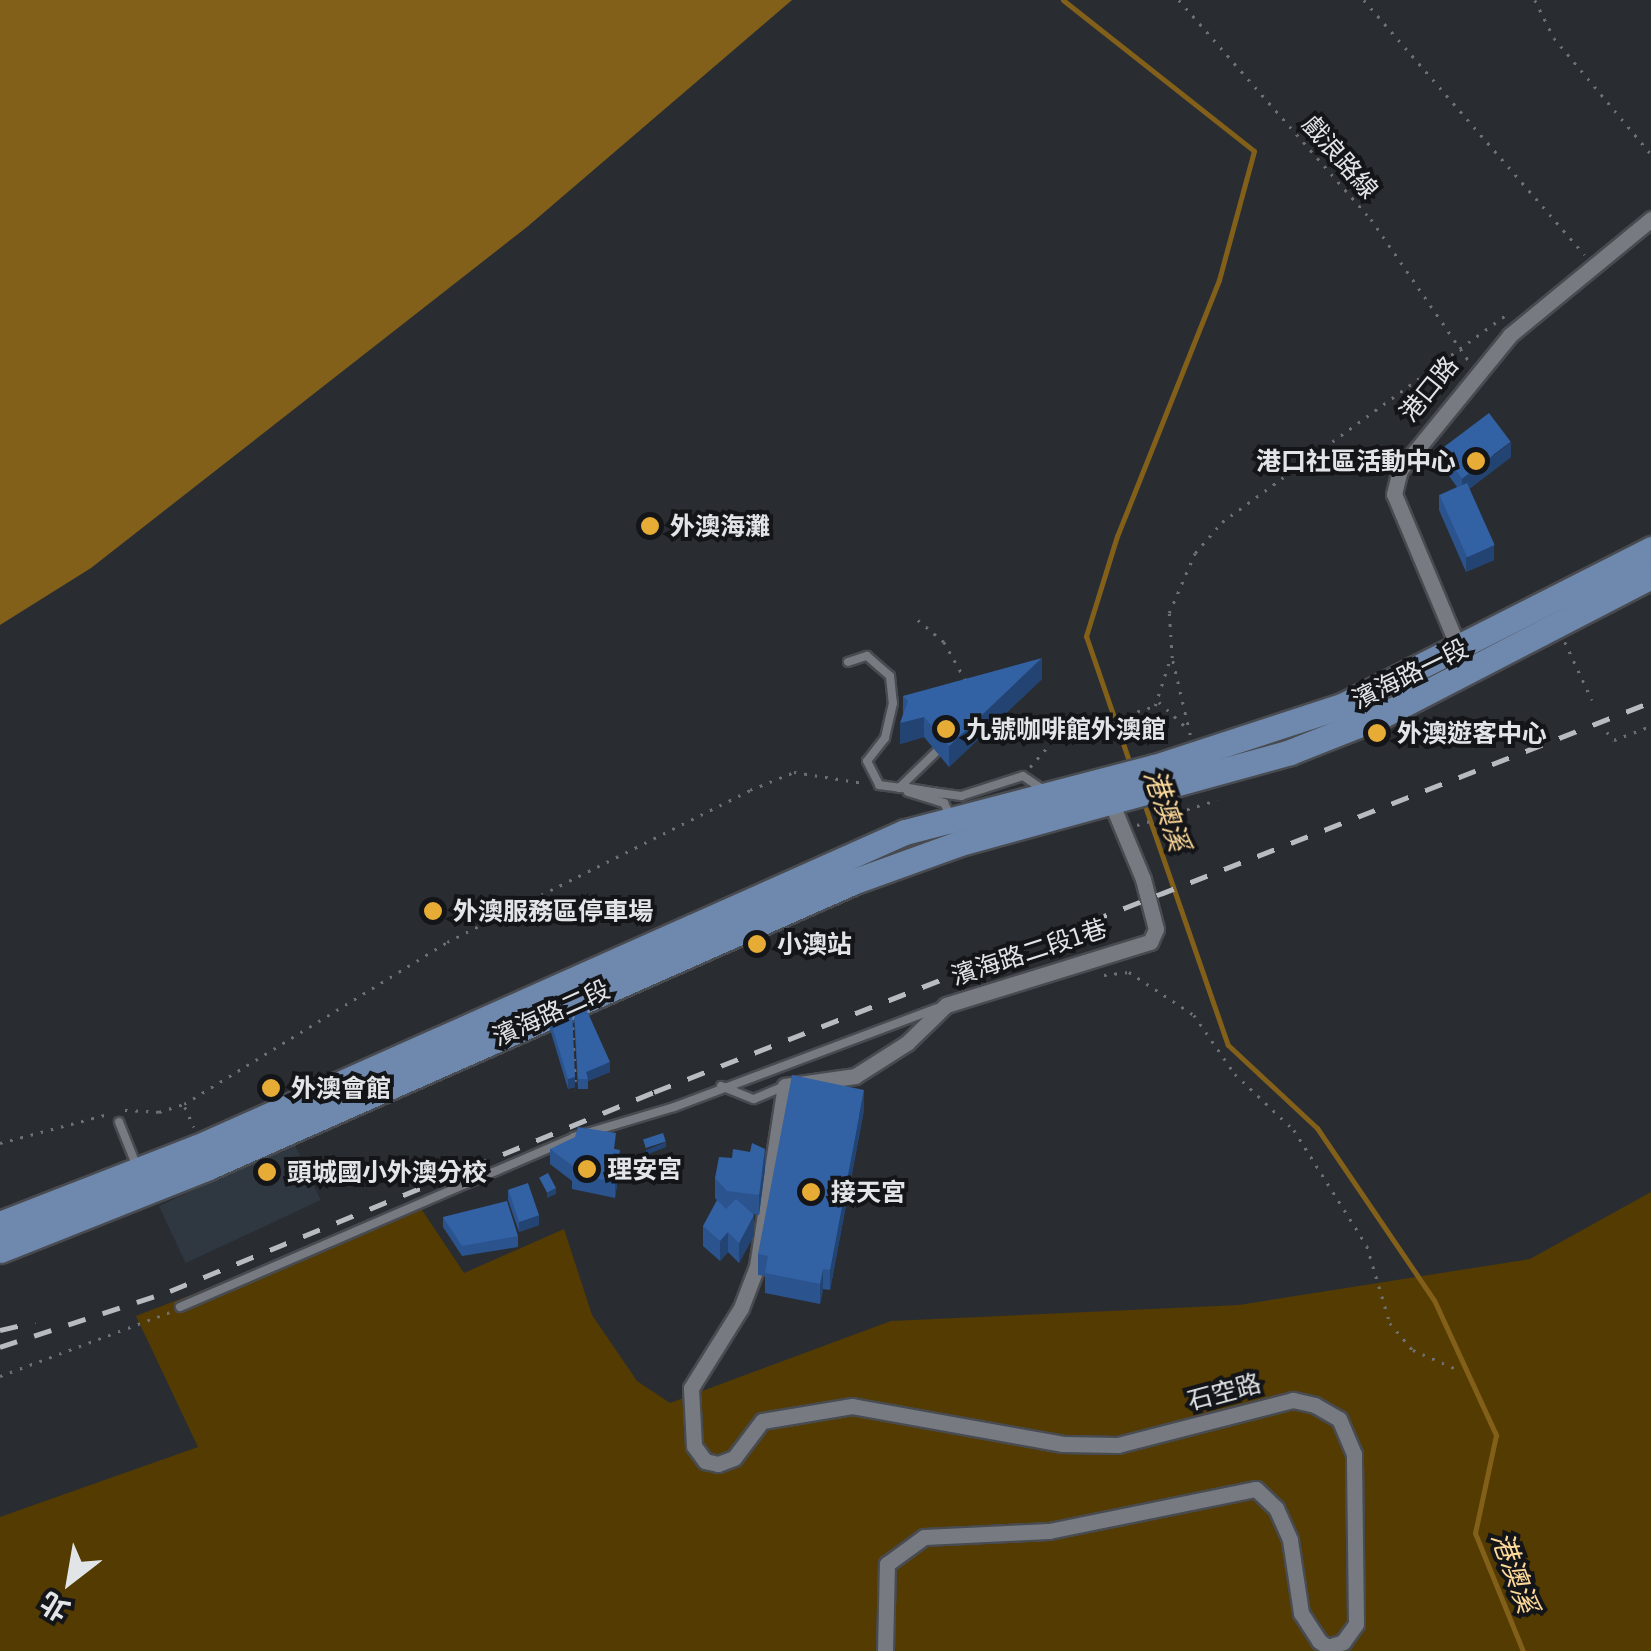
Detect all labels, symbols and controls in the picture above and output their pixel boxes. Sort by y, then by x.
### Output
street label: 戲浪路線 [1296,109,1384,205]
street label: 港口路 [1394,350,1464,428]
place label: 港口社區活動中心 [1256,446,1456,476]
marker: 港口社區活動中心 [1465,450,1487,472]
place label: 外澳海灘 [670,511,770,541]
marker: 外澳海灘 [639,515,661,537]
street label: 濱海路一段 [1347,633,1473,715]
place label: 九號咖啡館外澳館 [966,714,1166,744]
marker: 九號咖啡館外澳館 [935,718,957,740]
place label: 外澳遊客中心 [1397,718,1547,748]
marker: 外澳遊客中心 [1366,722,1388,744]
water label: 港澳溪 [1137,765,1197,855]
place label: 外澳服務區停車場 [453,896,653,926]
marker: 外澳服務區停車場 [422,900,444,922]
street label: 濱海路二段1巷 [947,913,1111,991]
place label: 小澳站 [777,929,852,959]
marker: 小澳站 [746,933,768,955]
street label: 濱海路二段 [488,974,614,1052]
place label: 外澳會館 [291,1073,391,1103]
marker: 外澳會館 [260,1077,282,1099]
place label: 理安宮 [607,1154,682,1184]
place label: 頭城國小外澳分校 [287,1157,487,1187]
marker: 理安宮 [576,1158,598,1180]
marker: 頭城國小外澳分校 [256,1161,278,1183]
place label: 接天宮 [831,1177,906,1207]
marker: 接天宮 [800,1181,822,1203]
street label: 石空路 [1184,1368,1264,1416]
water label: 港澳溪 [1485,1527,1545,1617]
north arrow [20,1531,120,1631]
text: 北 [34,1586,75,1628]

